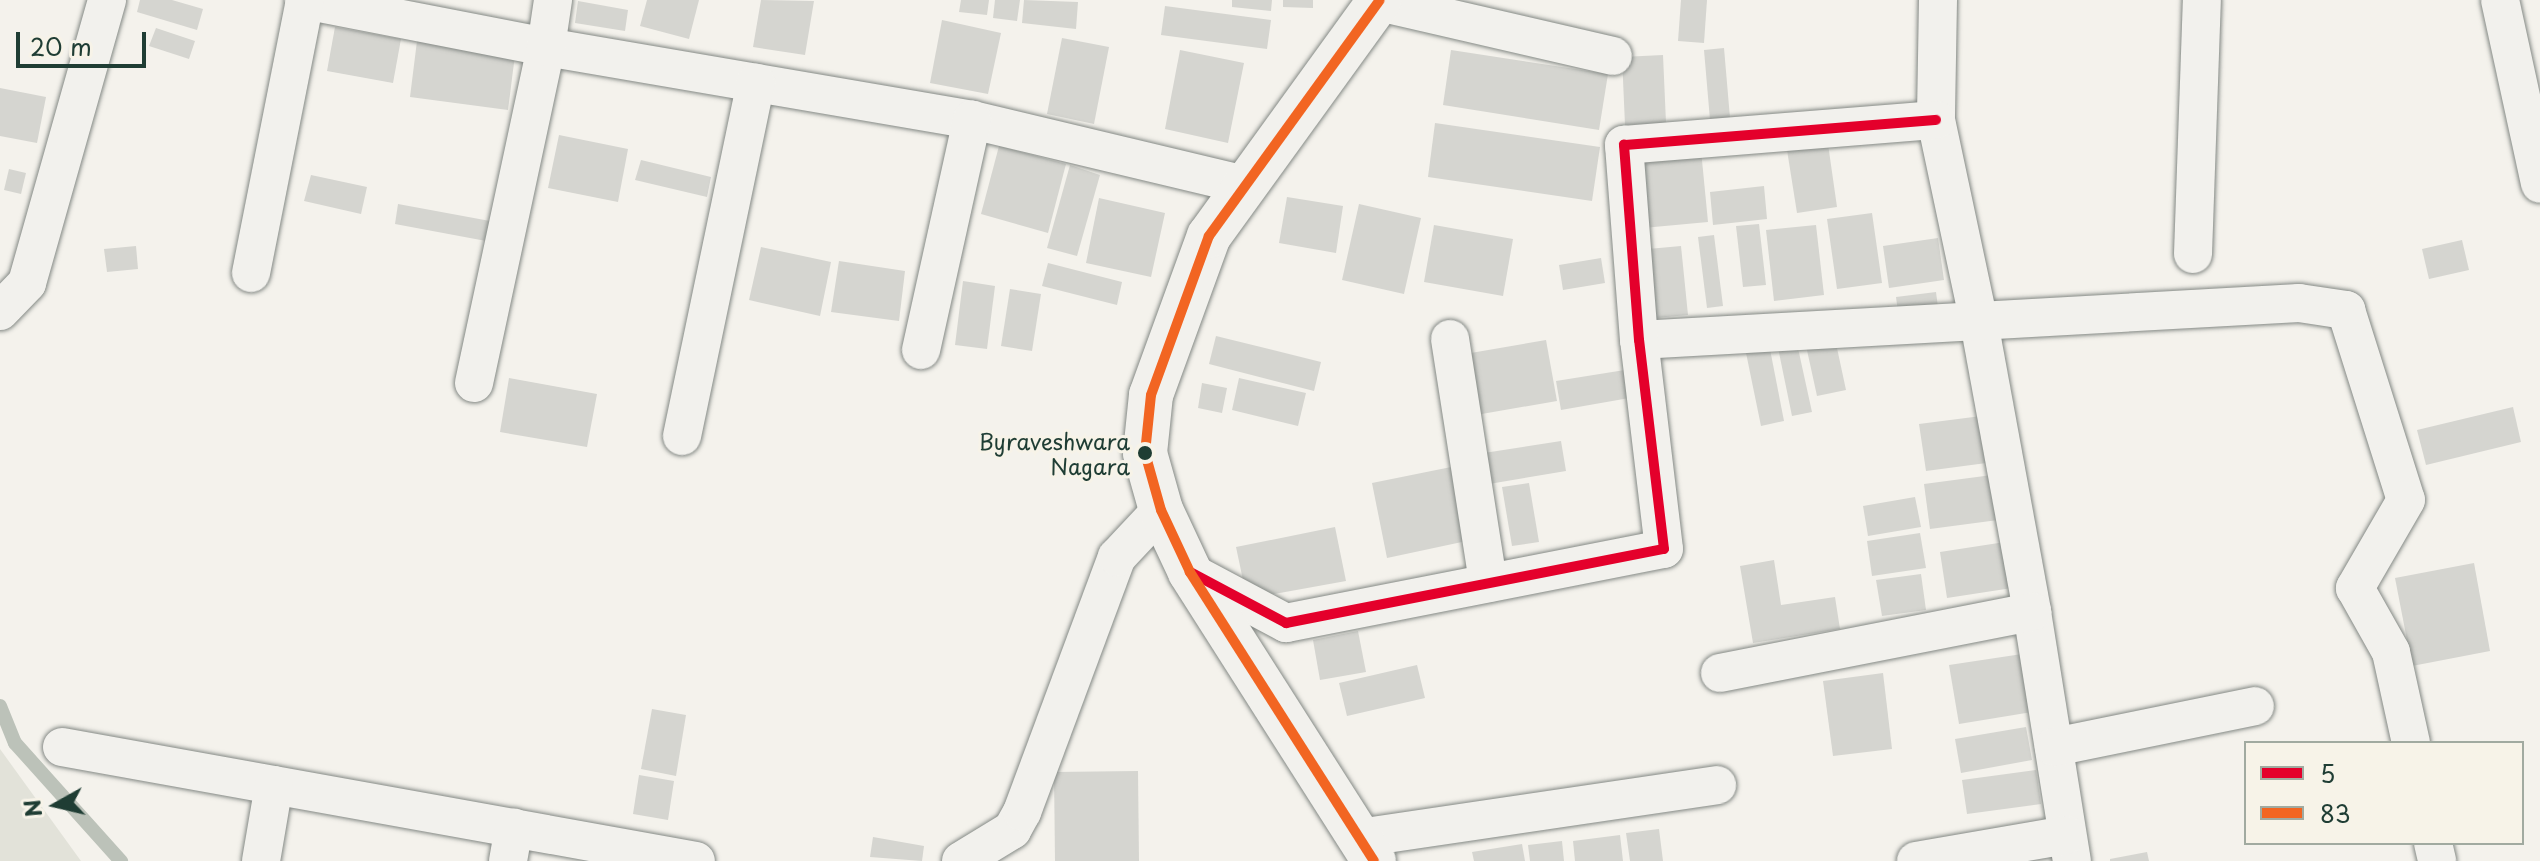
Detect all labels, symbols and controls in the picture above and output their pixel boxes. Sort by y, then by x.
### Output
scale bar [20,16,150,66]
text: 20 m [30,28,92,64]
place label: Byraveshwara Nagara [979,427,1130,478]
marker: Byraveshwara Nagara [1137,445,1153,461]
legend [2244,741,2524,845]
text: 5 [2320,755,2335,791]
north arrow [16,765,96,845]
text: 83 [2320,795,2350,831]
text: N [14,797,49,819]

